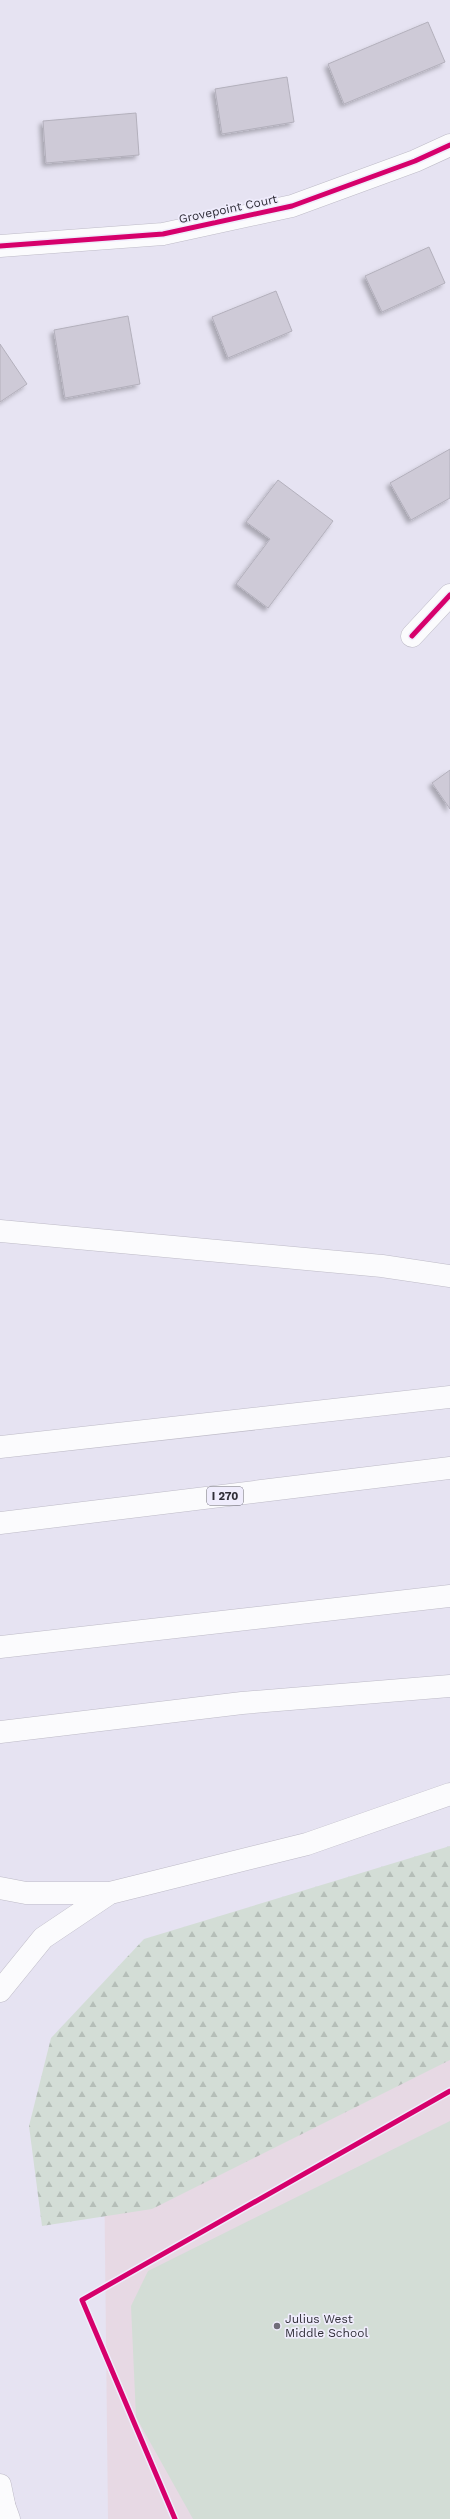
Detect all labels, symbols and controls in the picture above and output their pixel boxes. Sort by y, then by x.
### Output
street label: Grovepoint Court [177,192,279,226]
road number: I 270 [207,1487,243,1505]
place label: Julius West Middle School [285,2312,368,2340]
marker: Julius West Middle School [272,2321,282,2331]

